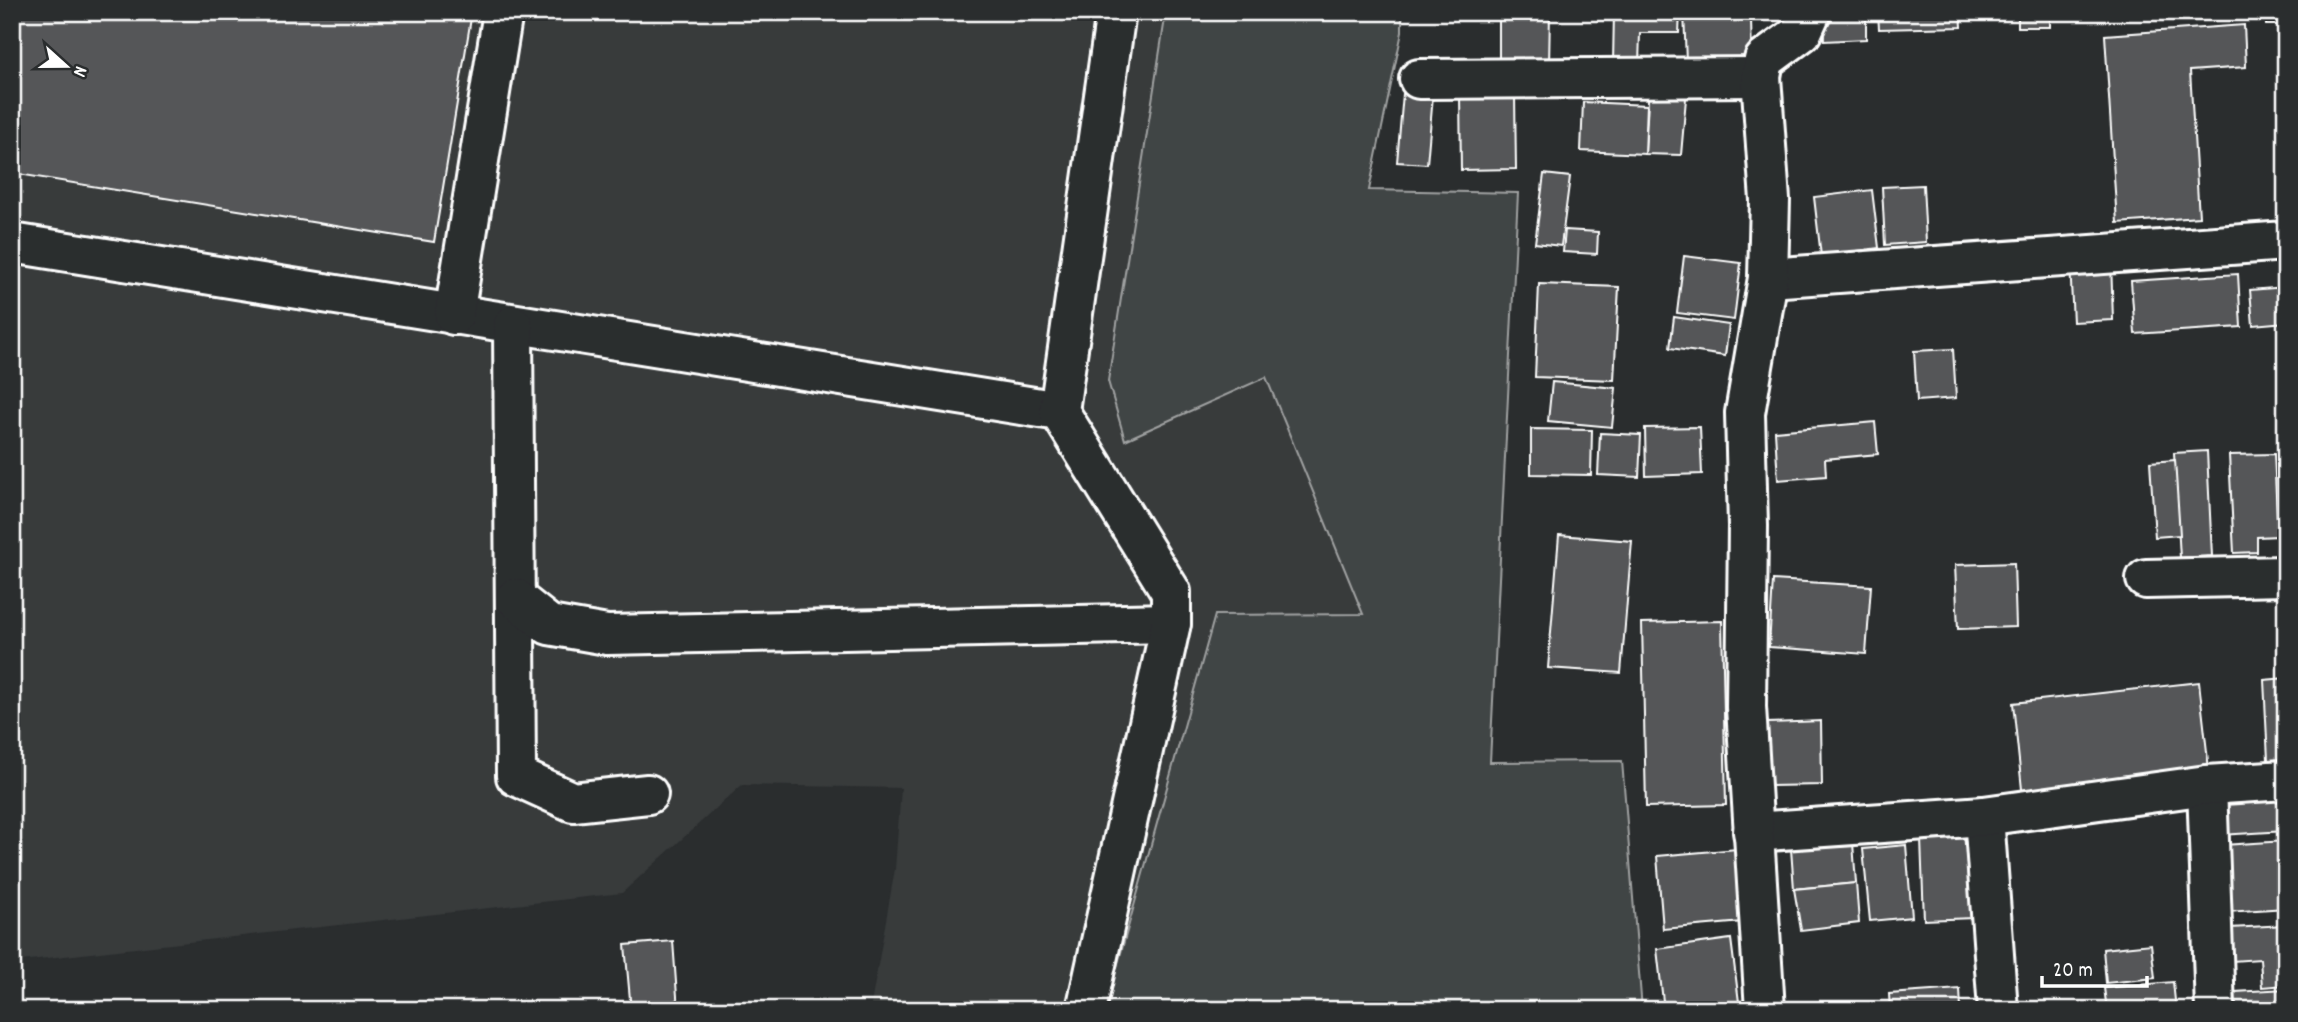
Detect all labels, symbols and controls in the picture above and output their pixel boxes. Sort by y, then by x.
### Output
north arrow [32,32,102,102]
text: N [64,62,93,80]
scale bar [2042,945,2148,989]
text: 20 m [2053,957,2093,987]

